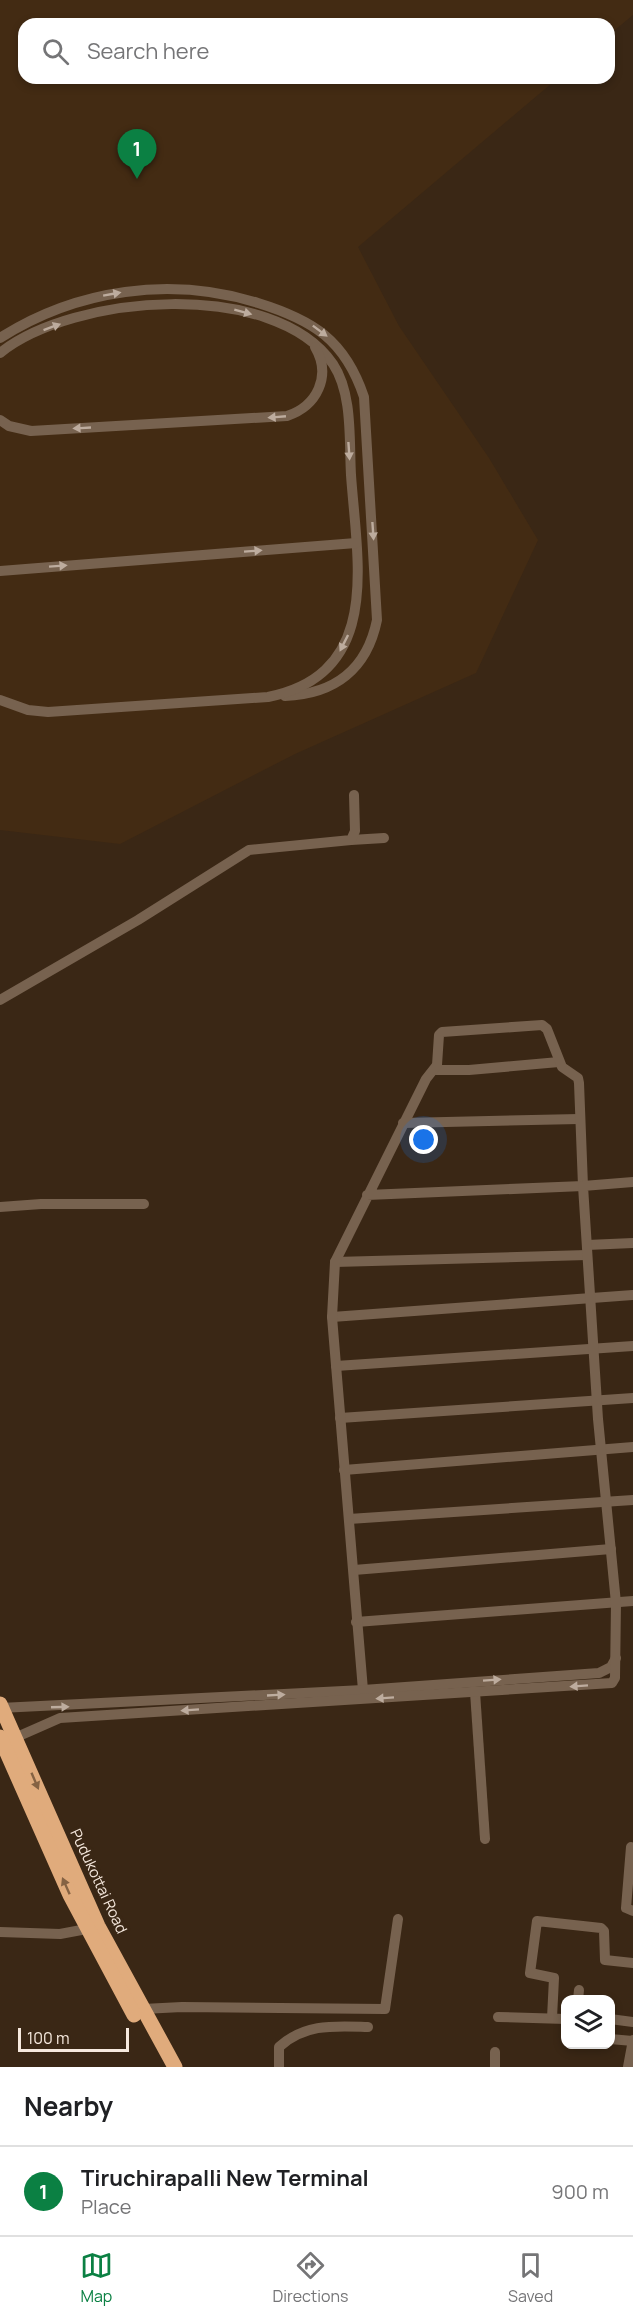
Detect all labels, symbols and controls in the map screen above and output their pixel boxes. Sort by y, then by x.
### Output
search box [18,18,615,84]
icon: search [39,35,72,68]
text: Search here [87,36,209,66]
pin: 1 [118,130,156,179]
one-way arrow [103,289,122,298]
one-way arrow [234,308,252,318]
one-way arrow [43,322,61,332]
one-way arrow [311,325,327,337]
one-way arrow [267,412,286,421]
one-way arrow [73,424,92,433]
one-way arrow [345,441,354,460]
one-way arrow [369,522,378,541]
one-way arrow [243,546,262,556]
one-way arrow [49,561,68,570]
one-way arrow [340,634,349,651]
your location [409,1125,438,1154]
one-way arrow [482,1676,501,1685]
one-way arrow [570,1681,589,1690]
one-way arrow [267,1690,286,1699]
one-way arrow [375,1694,394,1703]
one-way arrow [51,1702,70,1711]
one-way arrow [181,1705,200,1714]
one-way arrow [30,1772,39,1789]
street label: Pudukottai Road [66,1825,132,1937]
one-way arrow [61,1877,71,1895]
map controls [561,1995,615,2049]
button: layers [561,1995,615,2049]
scale bar [18,2025,129,2052]
text: 100 m [27,2027,70,2049]
text: Nearby [24,2088,113,2124]
text: Tiruchirapalli New Terminal [81,2163,369,2193]
text: 1 [39,2178,48,2205]
text: 900 m [551,2178,609,2205]
text: Place [81,2193,131,2220]
tab: Map [80,2249,113,2307]
tab: Directions [273,2249,348,2307]
tab: Saved [508,2249,553,2307]

